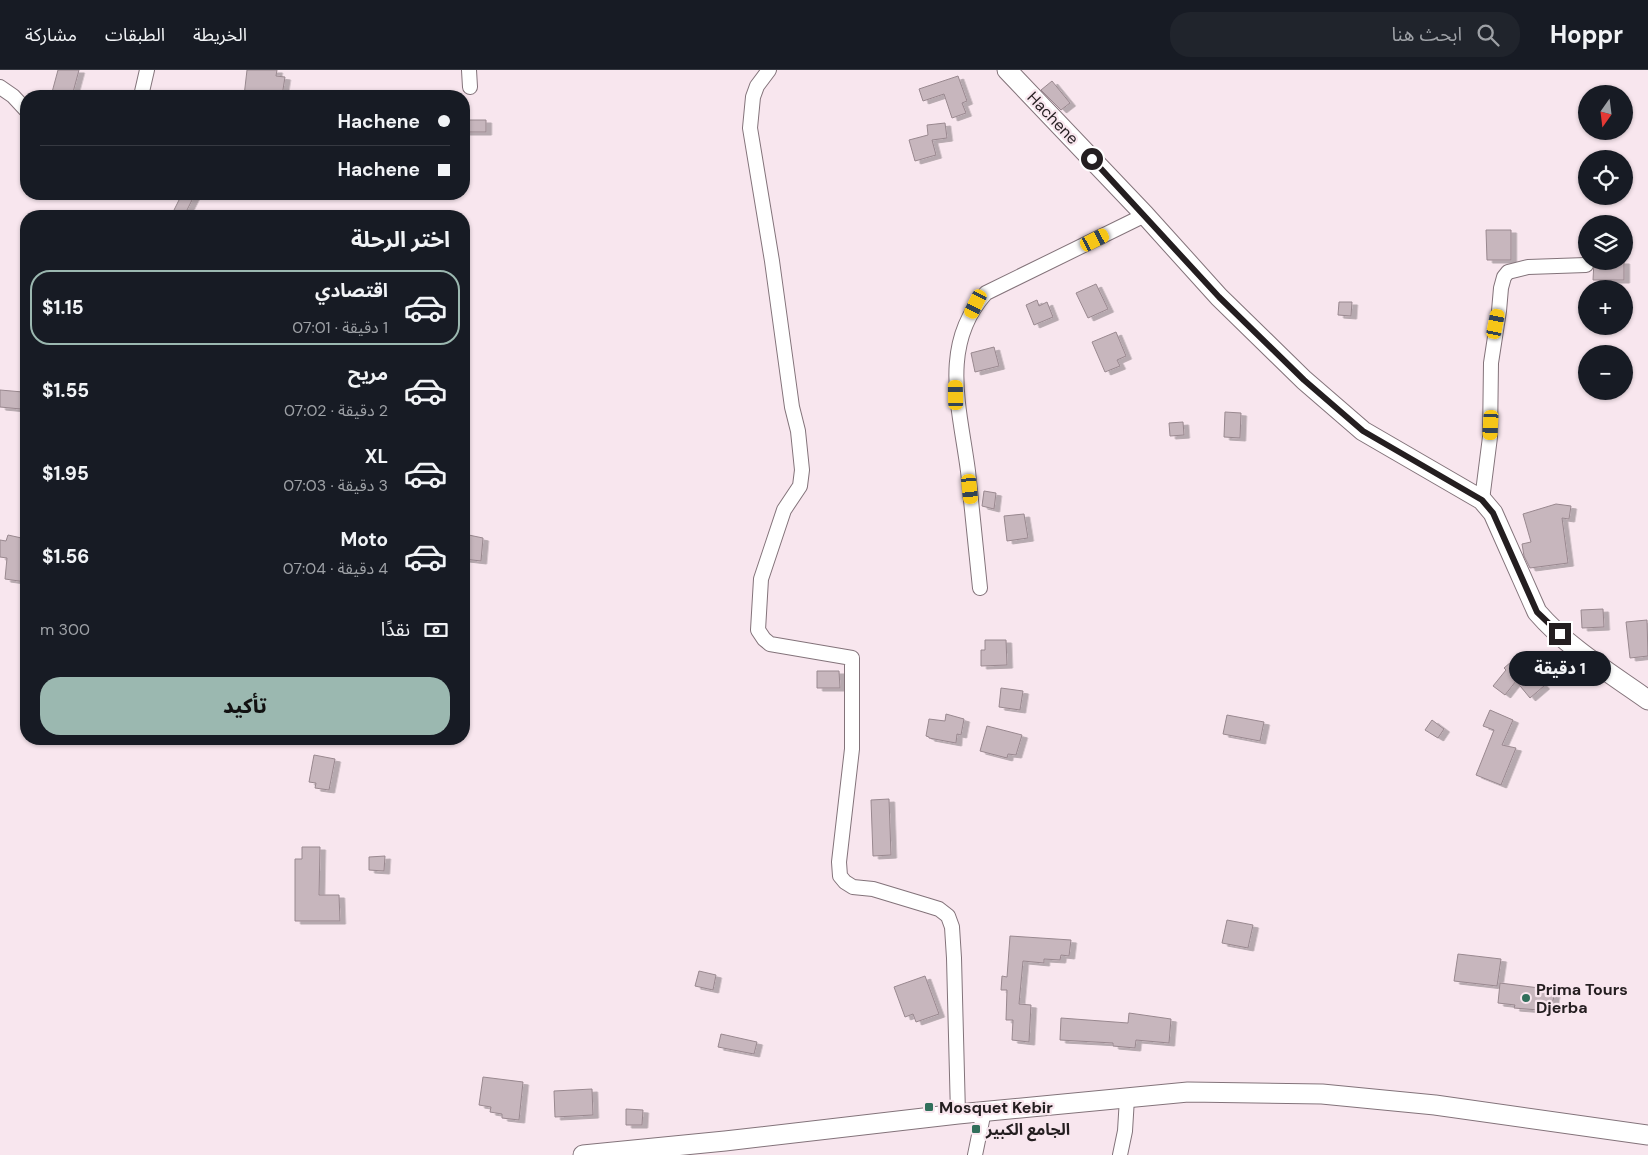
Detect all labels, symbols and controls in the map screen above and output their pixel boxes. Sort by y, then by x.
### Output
search box [1170,12,1520,57]
text: Hoppr [1550,19,1623,50]
icon: search [1474,21,1502,49]
text: ابحث هنا [1391,22,1462,47]
text: مشاركة [25,23,77,47]
text: الطبقات [105,23,165,47]
text: الخريطة [193,23,247,47]
north arrow [1578,85,1632,140]
map controls [1578,85,1633,400]
street label: Hachene [1023,87,1083,149]
text: Hachene [337,109,420,134]
route start [1081,148,1103,170]
button: locate [1578,150,1633,205]
text: Hachene [337,157,420,182]
button: layers [1578,215,1633,270]
text: اختر الرحلة [351,225,450,254]
car [1078,227,1111,253]
text: اقتصادي [315,278,388,303]
button: + [1578,280,1633,335]
icon: car [403,285,448,330]
car [962,287,989,321]
text: $1.15 [42,295,84,320]
car [1485,308,1506,340]
text: 1 دقيقة · 07:01 [292,317,388,338]
button: − [1578,345,1633,400]
text: مريح [348,361,388,386]
icon: car [403,368,448,413]
text: $1.55 [42,378,89,403]
car [948,380,963,410]
text: 2 دقيقة · 07:02 [284,400,388,421]
car [1482,410,1499,440]
text: XL [365,444,388,469]
icon: car [403,451,448,496]
text: $1.95 [42,461,89,486]
car [960,473,979,505]
text: 3 دقيقة · 07:03 [283,475,388,496]
text: Moto [340,527,388,552]
icon: car [403,534,448,579]
text: $1.56 [42,544,89,569]
text: 4 دقيقة · 07:04 [283,558,388,579]
icon: cash [422,616,450,644]
text: نقدًا [381,617,410,642]
text: 300 m [40,619,90,640]
route end [1549,623,1571,645]
callout: 1 دقيقة [1509,652,1611,686]
text: 1 دقيقة [1534,658,1586,679]
button: تأكيد [40,677,450,735]
place label: Prima Tours Djerba [1536,979,1628,1018]
marker: Prima Tours Djerba [1520,992,1532,1004]
place label: Mosquet Kebir [939,1097,1053,1118]
marker: Mosquet Kebir [923,1101,935,1113]
place label: الجامع الكبير [985,1119,1070,1142]
marker: الجامع الكبير [970,1123,982,1135]

